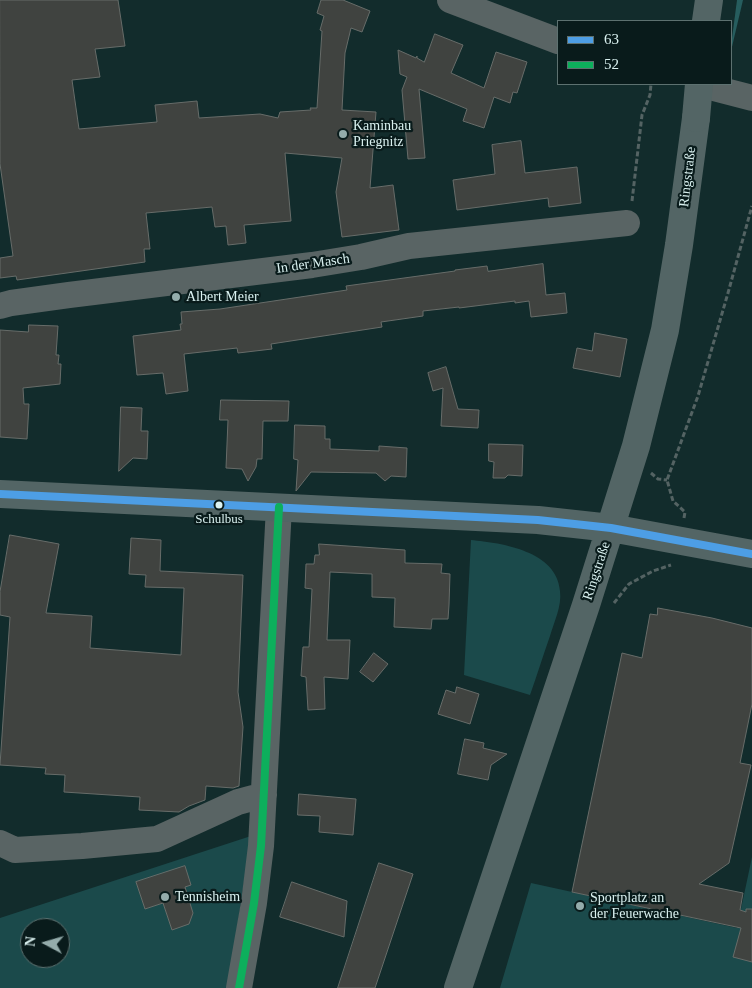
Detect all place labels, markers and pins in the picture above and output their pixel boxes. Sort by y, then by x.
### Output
place label: Kaminbau Priegnitz [353,118,411,150]
marker: Kaminbau Priegnitz [337,128,349,140]
place label: Albert Meier [186,289,259,305]
marker: Albert Meier [170,291,182,303]
marker: Schulbus [214,500,224,510]
place label: Schulbus [195,512,243,528]
place label: Tennisheim [175,889,240,905]
place label: Sportplatz an der Feuerwache [590,890,679,922]
marker: Tennisheim [159,891,171,903]
marker: Sportplatz an der Feuerwache [574,900,586,912]

